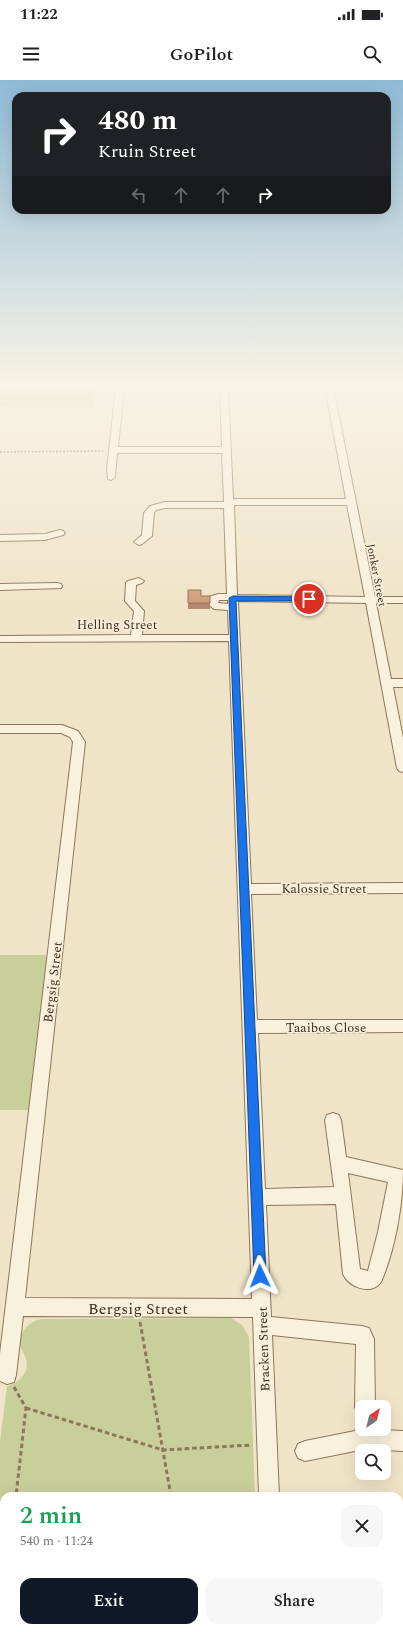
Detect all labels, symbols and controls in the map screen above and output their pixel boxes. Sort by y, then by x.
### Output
text: 11:22 [20,3,58,26]
text: GoPilot [170,41,233,68]
icon: menu [20,43,42,65]
icon: search [361,43,383,65]
text: 480 m [98,99,177,142]
icon: right [32,108,84,160]
text: Kruin Street [98,138,196,165]
icon: left [128,184,150,206]
icon: ahead [170,184,192,206]
icon: ahead [212,184,234,206]
icon: right [254,184,276,206]
street label: Jonker Street [362,542,391,608]
pin [292,582,326,616]
icon: arrive [298,588,320,610]
street label: Helling Street [77,615,158,635]
street label: Kalossie Street [281,879,367,899]
street label: Bergsig Street [38,940,68,1024]
street label: Taaibos Close [286,1018,366,1038]
position arrow [239,1255,281,1297]
street label: Bergsig Street [88,1297,188,1321]
street label: Bracken Street [253,1306,275,1392]
north arrow [355,1400,391,1436]
map controls [355,1400,391,1480]
button: search [355,1444,391,1480]
text: 2 min [20,1498,82,1534]
button: close [341,1505,383,1547]
text: 540 m · 11:24 [20,1531,93,1551]
button: Exit [20,1578,198,1624]
button: Share [206,1578,383,1624]

